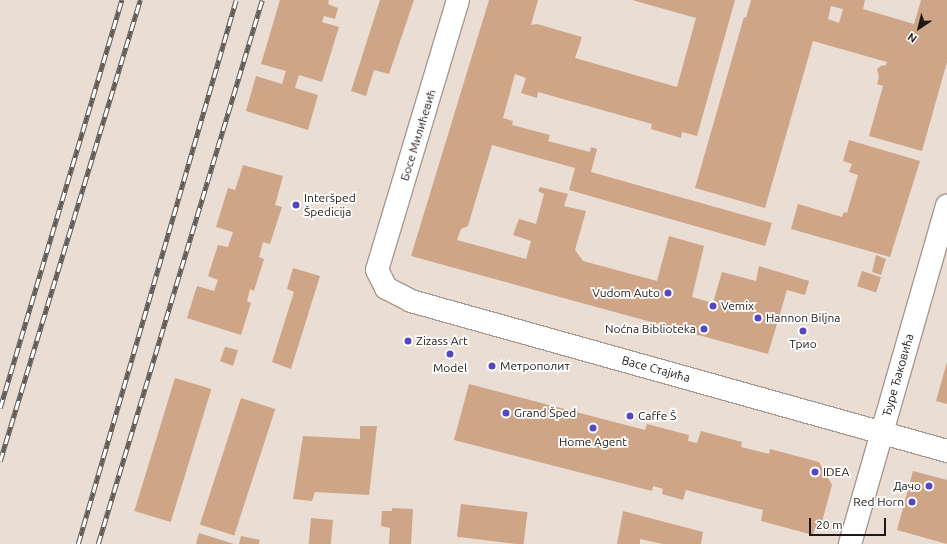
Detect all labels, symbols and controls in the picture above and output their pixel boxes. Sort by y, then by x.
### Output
north arrow [899,8,939,48]
text: N [905,31,919,45]
street label: Босе Милићевић [397,87,439,183]
place label: Interšped Špedicija [304,191,356,219]
marker: Interšped Špedicija [291,200,301,210]
place label: Vudom Auto [592,286,660,300]
marker: Vudom Auto [663,288,673,298]
place label: Vemix [721,299,754,313]
marker: Vemix [708,301,718,311]
place label: Hannon Biljna [766,311,840,325]
marker: Hannon Biljna [753,313,763,323]
place label: Noćna Biblioteka [605,322,696,336]
marker: Noćna Biblioteka [699,324,709,334]
marker: Трио [798,326,808,336]
street label: Ђуре Ђаковића [879,332,917,418]
place label: Zizass Art [416,334,468,348]
marker: Zizass Art [403,336,413,346]
place label: Трио [789,337,817,351]
marker: Model [445,349,455,359]
street label: Васе Стајића [620,353,692,385]
place label: Метрополит [500,359,570,373]
place label: Model [433,361,467,375]
marker: Метрополит [487,361,497,371]
place label: Grand Šped [514,406,576,420]
marker: Grand Šped [501,408,511,418]
place label: Caffe Š [638,409,676,423]
marker: Caffe Š [625,411,635,421]
marker: Home Agent [588,423,598,433]
place label: Home Agent [559,435,627,449]
place label: IDEA [823,465,849,479]
marker: IDEA [810,467,820,477]
place label: Дачо [893,479,921,493]
marker: Дачо [924,481,934,491]
place label: Red Horn [853,495,904,509]
marker: Red Horn [907,497,917,507]
scale bar [811,510,888,536]
text: 20 m [816,518,843,531]

